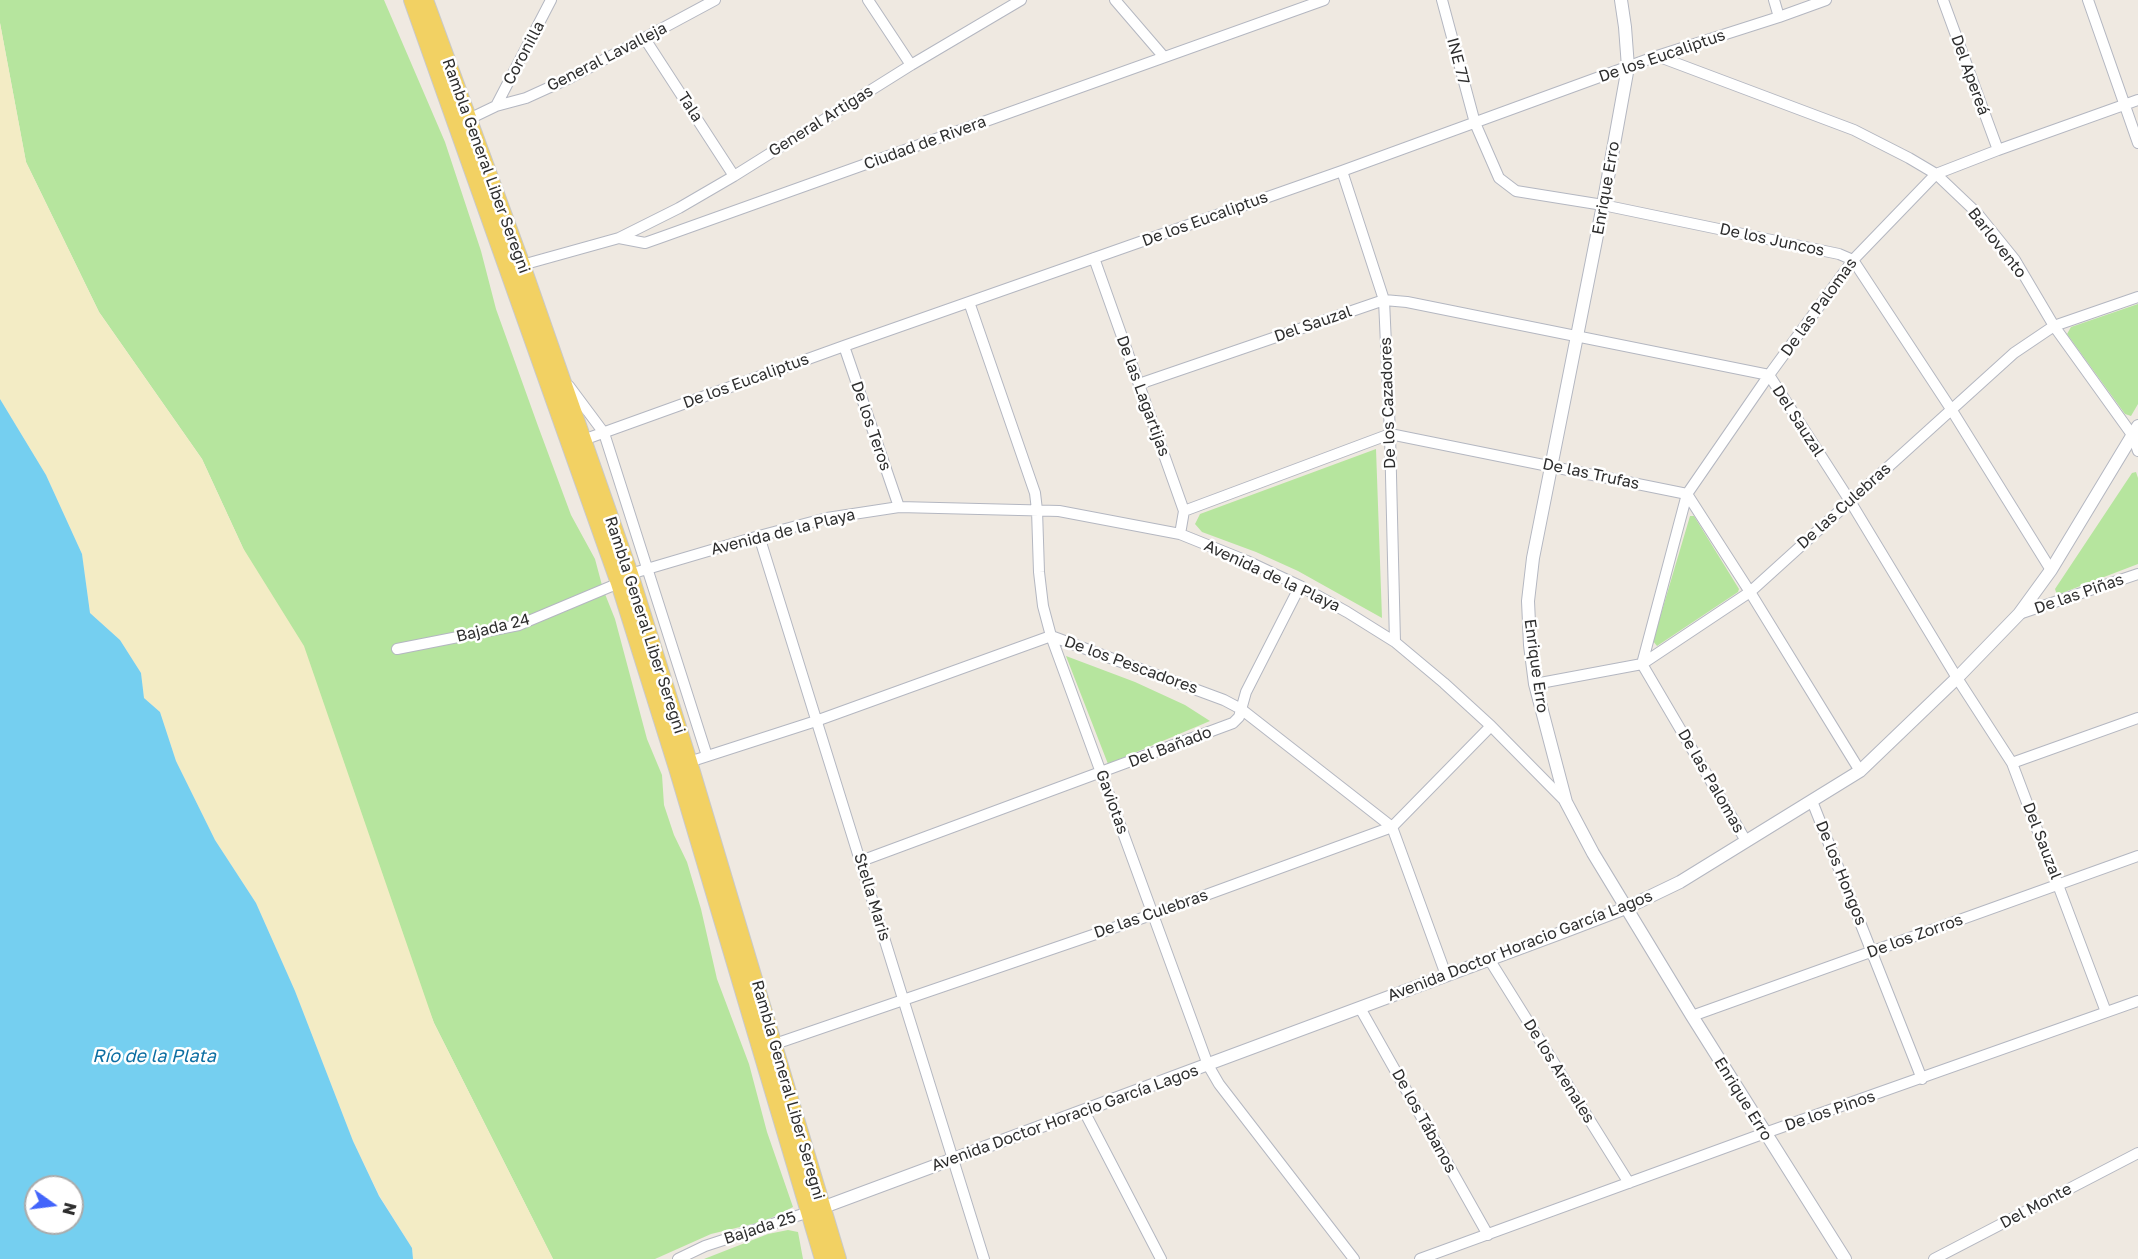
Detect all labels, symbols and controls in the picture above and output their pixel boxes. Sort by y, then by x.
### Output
street label: Coronilla [499,18,549,88]
street label: General Lavalleja [544,18,670,96]
street label: De los Eucaliptus [1596,25,1728,87]
street label: Del Apereá [1947,32,1993,118]
street label: INE 77 [1443,35,1473,87]
street label: Rambla General Liber Seregni [438,56,534,276]
street label: General Artigas [765,81,877,161]
street label: Tala [673,88,707,126]
street label: Ciudad de Rivera [861,112,989,174]
street label: Enrique Erro [1588,140,1624,236]
street label: De los Eucaliptus [1139,187,1271,251]
street label: Barlovento [1964,204,2030,282]
street label: De los Juncos [1718,220,1826,260]
street label: De las Palomas [1777,254,1861,360]
street label: Del Sauzal [1272,302,1354,346]
street label: De las Lagartijas [1112,333,1174,459]
street label: De los Cazadores [1376,337,1400,469]
street label: De los Eucaliptus [680,349,812,413]
street label: De los Teros [847,379,895,473]
street label: Del Sauzal [1768,382,1828,460]
street label: De las Trufas [1541,454,1641,494]
street label: De las Culebras [1793,459,1895,553]
street label: Avenida de la Playa [709,505,857,559]
street label: Rambla General Liber Seregni [601,514,689,736]
street label: Avenida de la Playa [1201,536,1343,616]
street label: De las Piñas [2032,570,2126,618]
street label: Bajada 24 [454,610,532,646]
street label: Enrique Erro [1520,618,1552,714]
street label: De los Pescadores [1062,632,1200,698]
street label: Del Bañado [1126,722,1214,772]
street label: De las Palomas [1674,726,1748,836]
street label: Gaviotas [1092,767,1132,837]
street label: Del Sauzal [2019,800,2065,882]
street label: De los Hongos [1811,818,1871,928]
street label: Stella Maris [850,851,894,943]
street label: De las Culebras [1091,885,1211,943]
street label: Avenida Doctor Horacio García Lagos [1385,886,1655,1006]
street label: De los Zorros [1864,910,1966,962]
street label: Rambla General Liber Seregni [747,978,829,1202]
street label: De los Arenales [1519,1015,1599,1127]
water label: Río de la Plata [92,1045,216,1067]
street label: Enrique Erro [1710,1054,1776,1144]
street label: Avenida Doctor Horacio García Lagos [929,1061,1201,1175]
street label: De los Tábanos [1388,1066,1460,1176]
street label: De los Pinos [1782,1087,1878,1135]
north arrow [24,1175,84,1235]
street label: Del Monte [1997,1179,2075,1233]
text: N [58,1201,81,1217]
street label: Bajada 25 [722,1207,798,1249]

